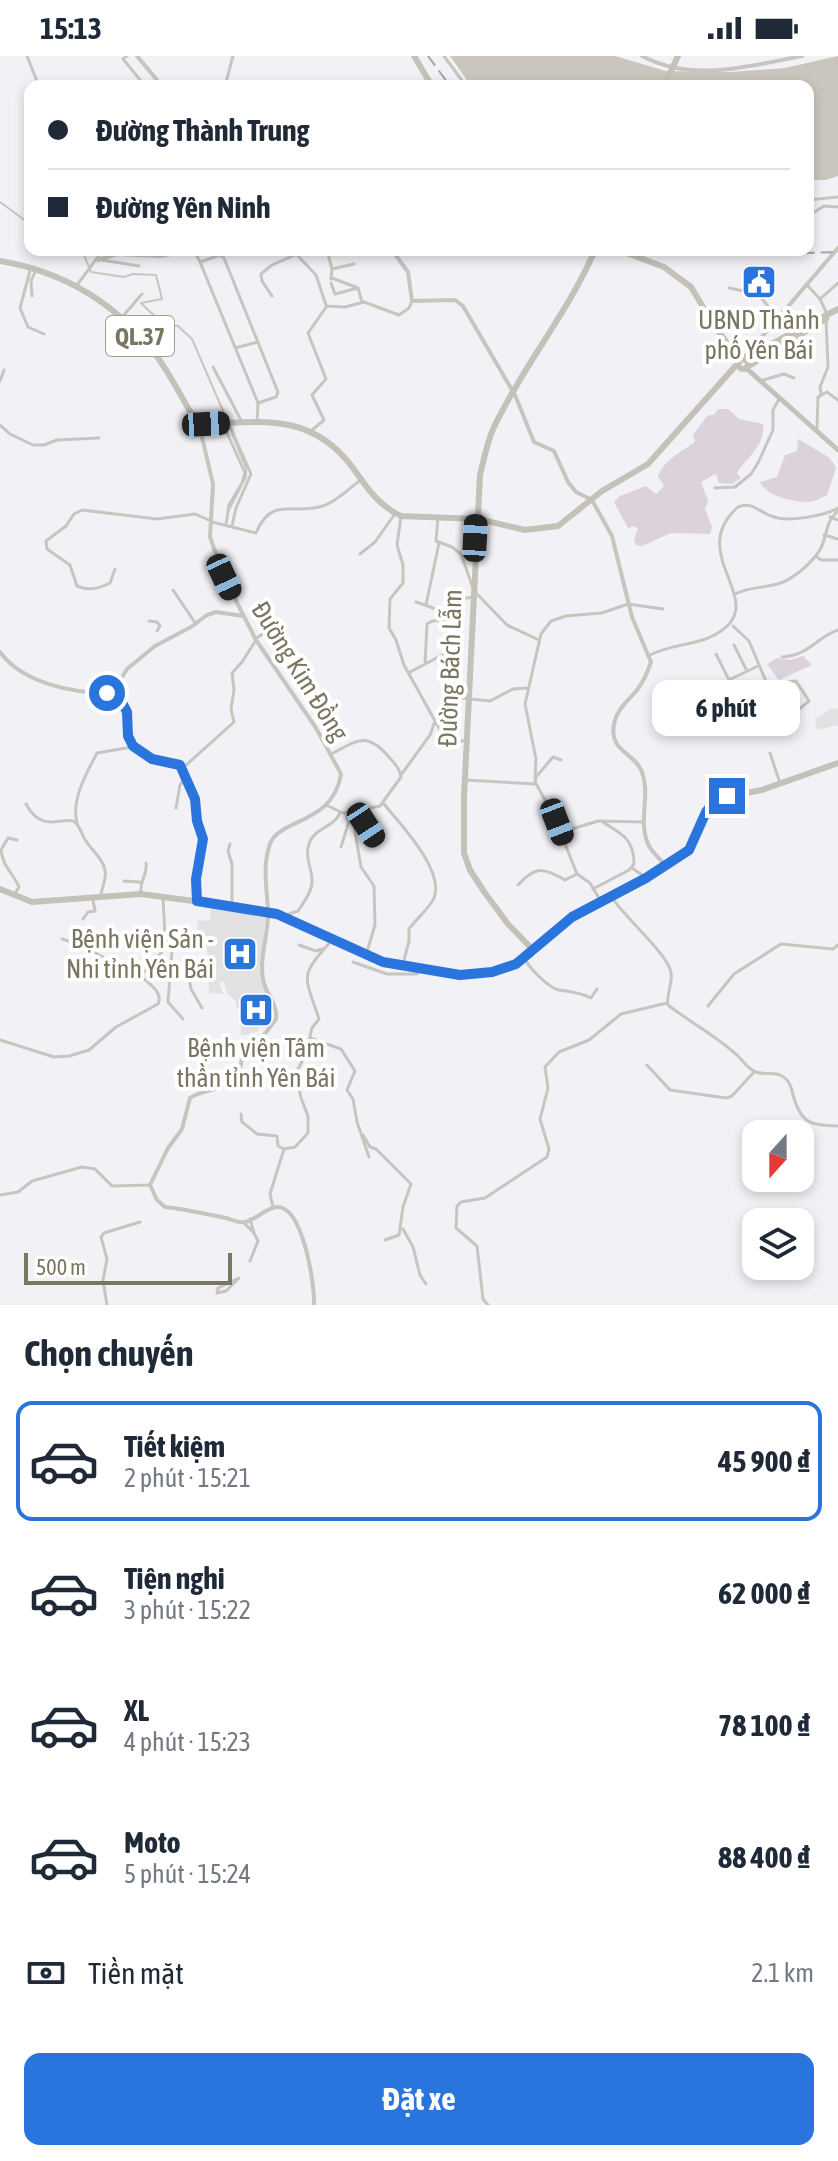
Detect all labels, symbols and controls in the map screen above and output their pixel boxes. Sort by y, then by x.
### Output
text: 15:13 [40,11,102,45]
text: Đường Thành Trung [96,113,309,147]
text: Đường Yên Ninh [96,190,270,224]
public building icon: UBND Thành phố Yên Bái [740,263,778,301]
place label: UBND Thành phố Yên Bái [698,305,820,365]
road number: QL.37 [106,316,174,356]
car [181,411,231,437]
car [462,513,488,563]
car [203,550,245,604]
street label: Đường Bách Lẫm [432,589,468,747]
street label: Đường Kim Đồng [245,596,355,747]
route start [89,675,125,711]
callout: 6 phút [653,680,801,736]
text: 6 phút [696,693,756,723]
route end [709,778,745,814]
car [537,795,577,849]
car [343,798,389,852]
place label: Bệnh viện Sản - Nhi tỉnh Yên Bái [66,924,214,984]
hospital icon: Bệnh viện Sản - Nhi tỉnh Yên Bái [221,935,259,973]
hospital icon: Bệnh viện Tâm thần tỉnh Yên Bái [237,991,275,1029]
place label: Bệnh viện Tâm thần tỉnh Yên Bái [177,1033,336,1093]
north arrow [742,1120,814,1192]
map controls [742,1120,814,1280]
button: layers [742,1208,814,1280]
scale bar [24,1249,232,1285]
text: 500 m [36,1254,86,1280]
text: Chọn chuyến [24,1332,193,1374]
icon: car [28,1425,100,1497]
text: Tiết kiệm [124,1429,225,1463]
text: 45 900 ₫ [718,1444,810,1478]
text: 2 phút · 15:21 [124,1463,251,1493]
icon: car [28,1557,100,1629]
text: Tiện nghi [124,1561,225,1595]
text: 62 000 ₫ [718,1576,810,1610]
text: 3 phút · 15:22 [124,1595,251,1625]
icon: car [28,1689,100,1761]
text: XL [124,1693,149,1727]
text: 78 100 ₫ [718,1708,810,1742]
text: 4 phút · 15:23 [124,1727,251,1757]
icon: car [28,1821,100,1893]
text: Moto [124,1825,181,1859]
text: 88 400 ₫ [718,1840,810,1874]
text: 5 phút · 15:24 [124,1859,251,1889]
icon: cash [24,1951,68,1995]
text: Tiền mặt [88,1956,184,1990]
text: 2.1 km [751,1958,814,1988]
button: Đặt xe [24,2053,814,2145]

